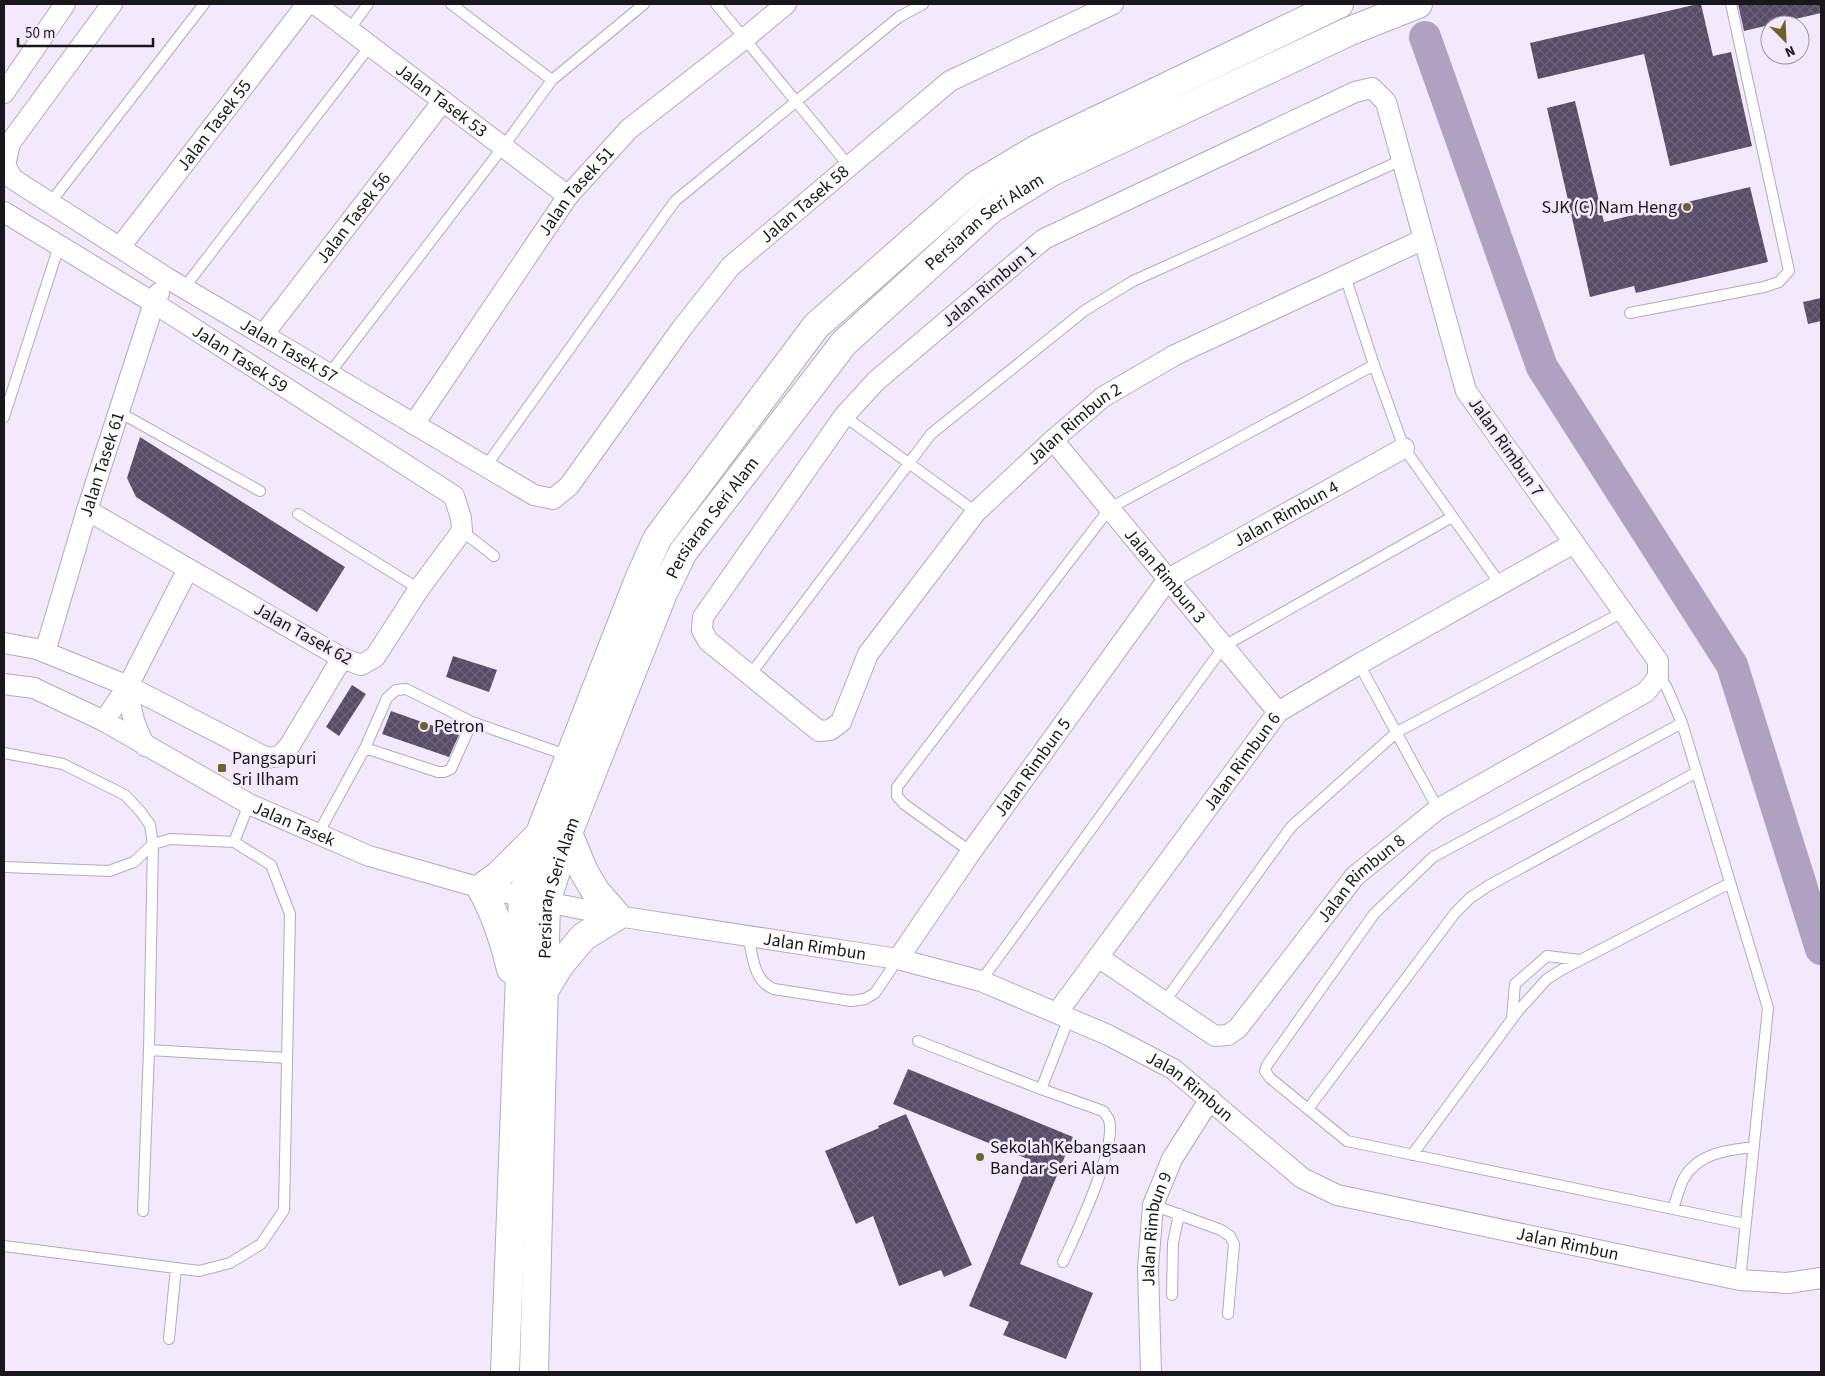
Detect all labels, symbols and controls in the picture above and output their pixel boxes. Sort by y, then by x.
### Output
scale bar [18,15,152,47]
north arrow [1760,15,1810,65]
text: 50 m [25,23,55,44]
text: N [1782,40,1798,62]
street label: Jalan Tasek 53 [391,57,493,143]
street label: Jalan Tasek 55 [171,74,257,176]
street label: Jalan Tasek 51 [532,141,620,241]
street label: Jalan Tasek 58 [755,159,854,249]
street label: Jalan Tasek 56 [310,167,396,269]
street label: Persiaran Seri Alam [919,167,1048,276]
place label: SJK (C) Nam Heng [1541,195,1677,220]
marker: SJK (C) Nam Heng [1681,201,1693,213]
street label: Jalan Rimbun 1 [936,239,1042,333]
street label: Jalan Tasek 57 [236,312,342,389]
street label: Jalan Tasek 59 [188,318,293,399]
street label: Jalan Rimbun 2 [1021,377,1126,471]
street label: Jalan Rimbun 7 [1462,392,1550,502]
street label: Jalan Tasek 61 [73,409,130,520]
street label: Persiaran Seri Alam [659,451,765,583]
street label: Jalan Rimbun 4 [1229,474,1343,553]
street label: Jalan Rimbun 3 [1118,523,1212,629]
street label: Jalan Tasek 62 [249,597,357,671]
street label: Jalan Rimbun 6 [1197,707,1286,816]
street label: Jalan Rimbun 5 [988,713,1076,822]
place label: Petron [434,714,484,739]
marker: Petron [418,720,430,732]
place label: Pangsapuri Sri Ilham [232,746,316,792]
marker: Pangsapuri Sri Ilham [216,762,228,774]
street label: Jalan Tasek [249,795,339,853]
street label: Persiaran Seri Alam [532,813,586,959]
street label: Jalan Rimbun 8 [1311,828,1410,928]
street label: Jalan Rimbun [761,926,868,966]
street label: Jalan Rimbun [1142,1045,1239,1127]
place label: Sekolah Kebangsaan Bandar Seri Alam [990,1135,1146,1181]
marker: Sekolah Kebangsaan Bandar Seri Alam [974,1151,986,1163]
street label: Jalan Rimbun 9 [1135,1168,1178,1287]
street label: Jalan Rimbun [1514,1221,1621,1267]

